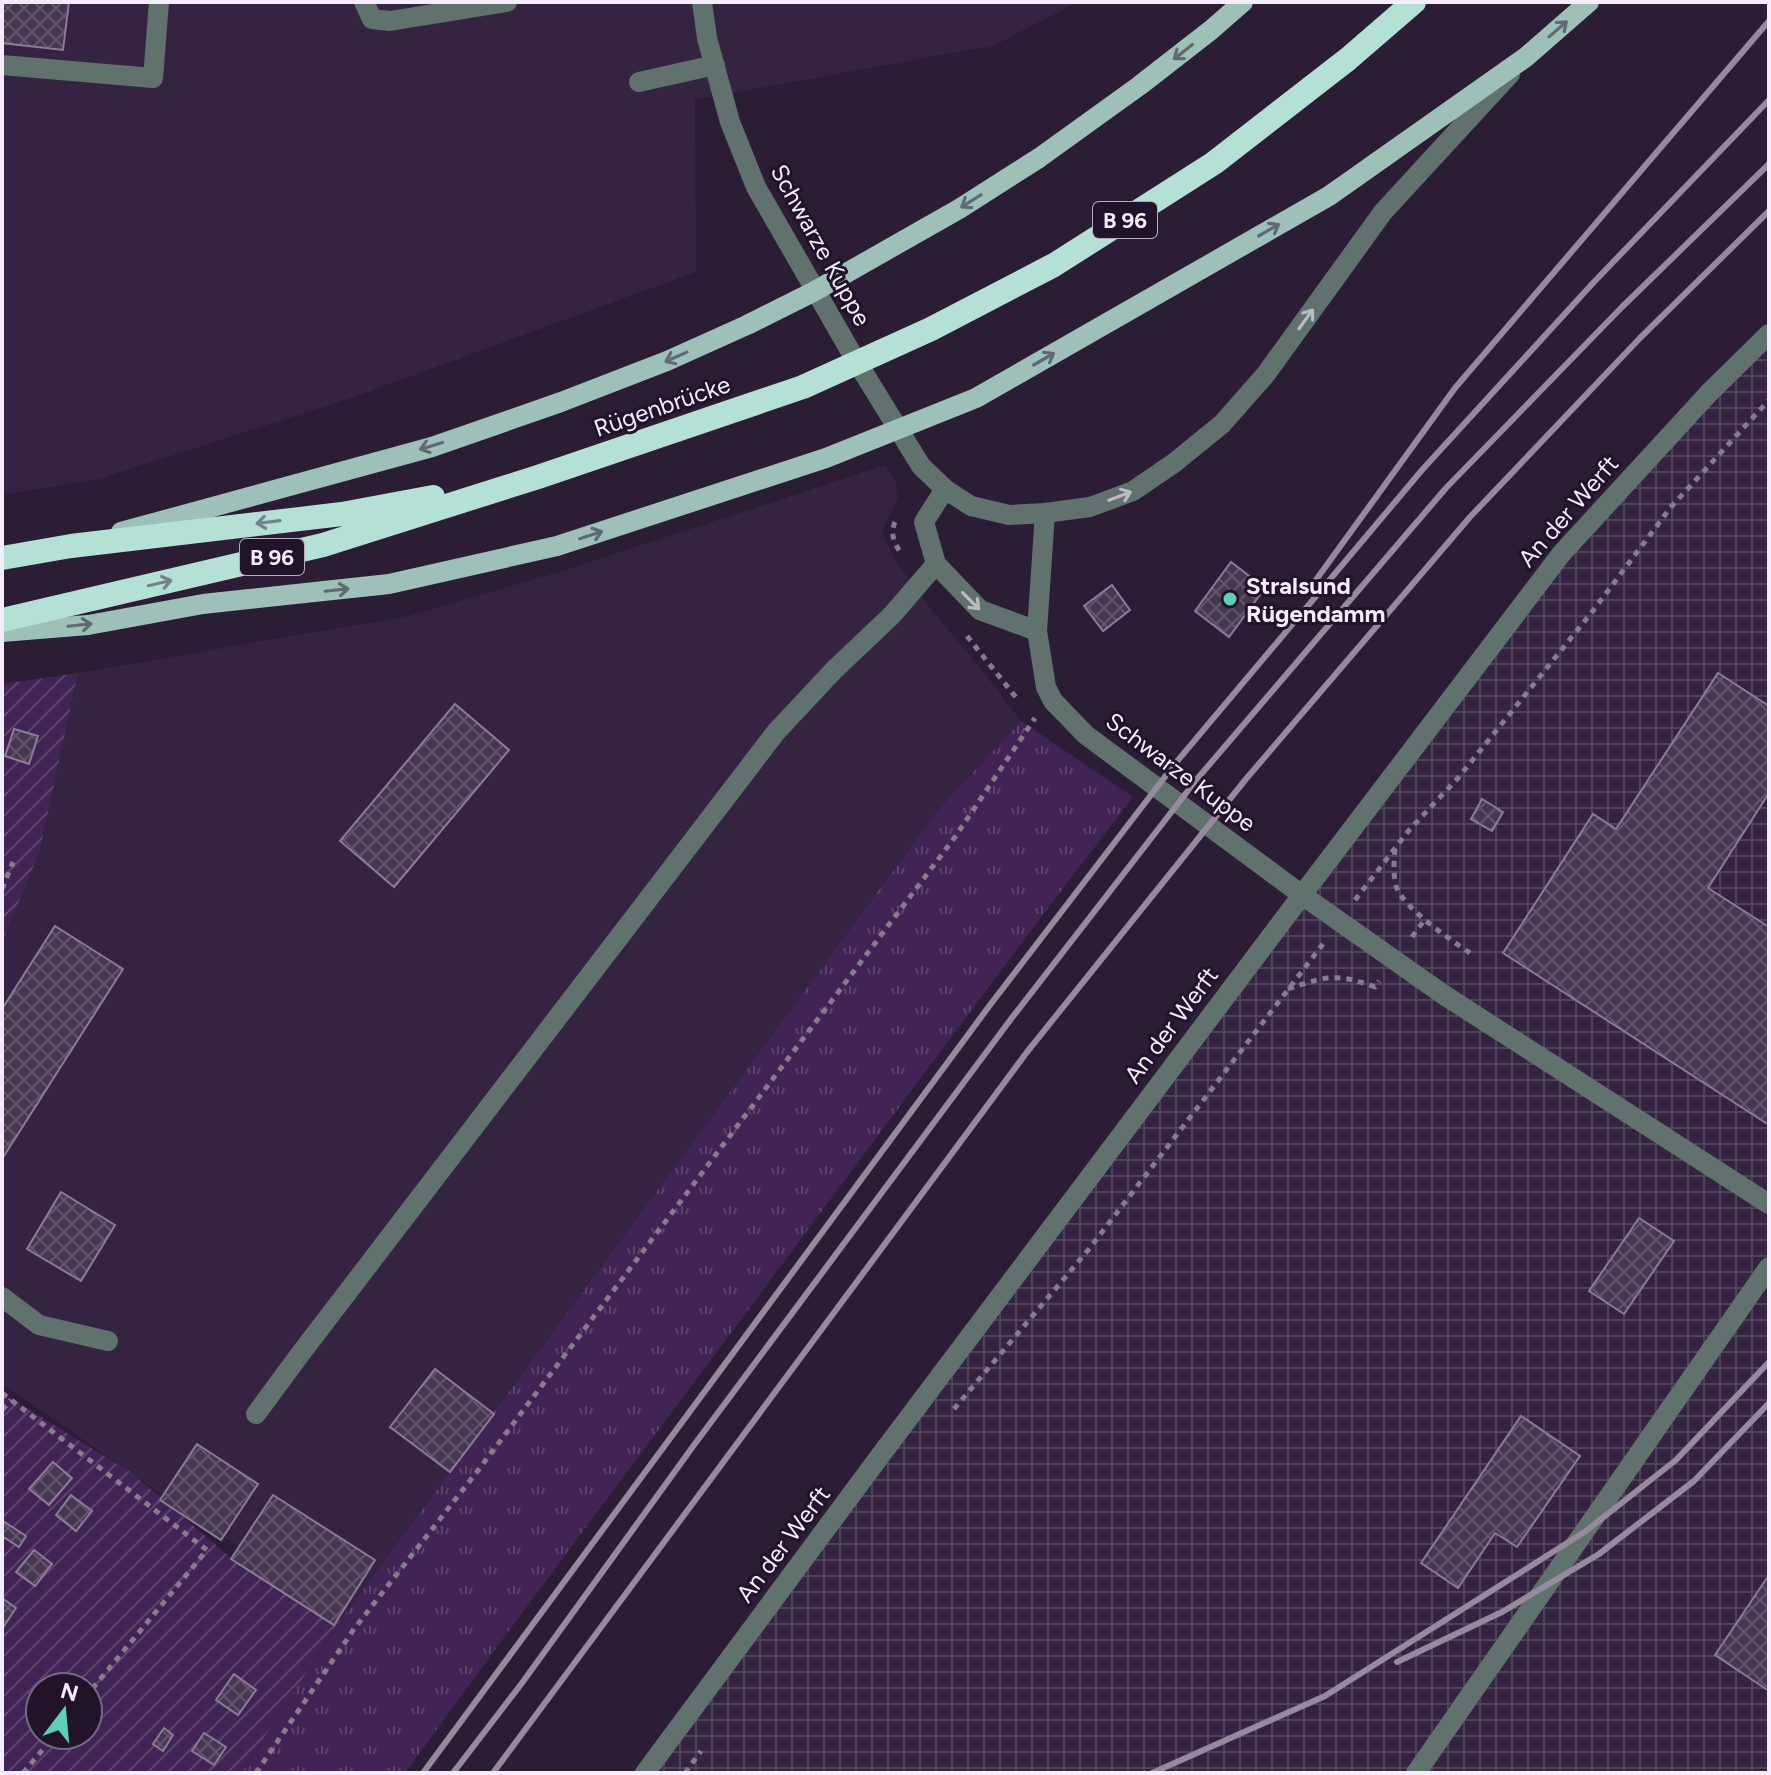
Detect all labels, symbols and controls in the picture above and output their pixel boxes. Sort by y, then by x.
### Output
one-way arrow [1547,20,1567,38]
one-way arrow [1173,43,1194,60]
street label: Schwarze Kuppe [765,159,877,331]
one-way arrow [960,192,982,209]
road number: B 96 [1093,202,1157,238]
one-way arrow [1257,222,1281,237]
one-way arrow [1297,309,1314,330]
one-way arrow [664,351,688,366]
one-way arrow [1031,351,1055,367]
street label: Rügenbrücke [590,369,734,443]
one-way arrow [419,440,444,455]
street label: An der Werft [1512,449,1624,573]
one-way arrow [1107,488,1132,502]
one-way arrow [255,515,282,530]
one-way arrow [578,526,603,541]
road number: B 96 [240,539,304,575]
place label: Stralsund Rügendamm [1246,571,1385,628]
one-way arrow [146,575,172,590]
one-way arrow [323,582,350,597]
marker: Stralsund Rügendamm [1221,590,1239,608]
one-way arrow [961,591,980,610]
one-way arrow [66,618,93,633]
street label: Schwarze Kuppe [1100,706,1262,838]
street label: An der Werft [1118,961,1224,1089]
street label: An der Werft [730,1480,836,1608]
north arrow [24,1671,104,1751]
text: N [57,1677,81,1708]

